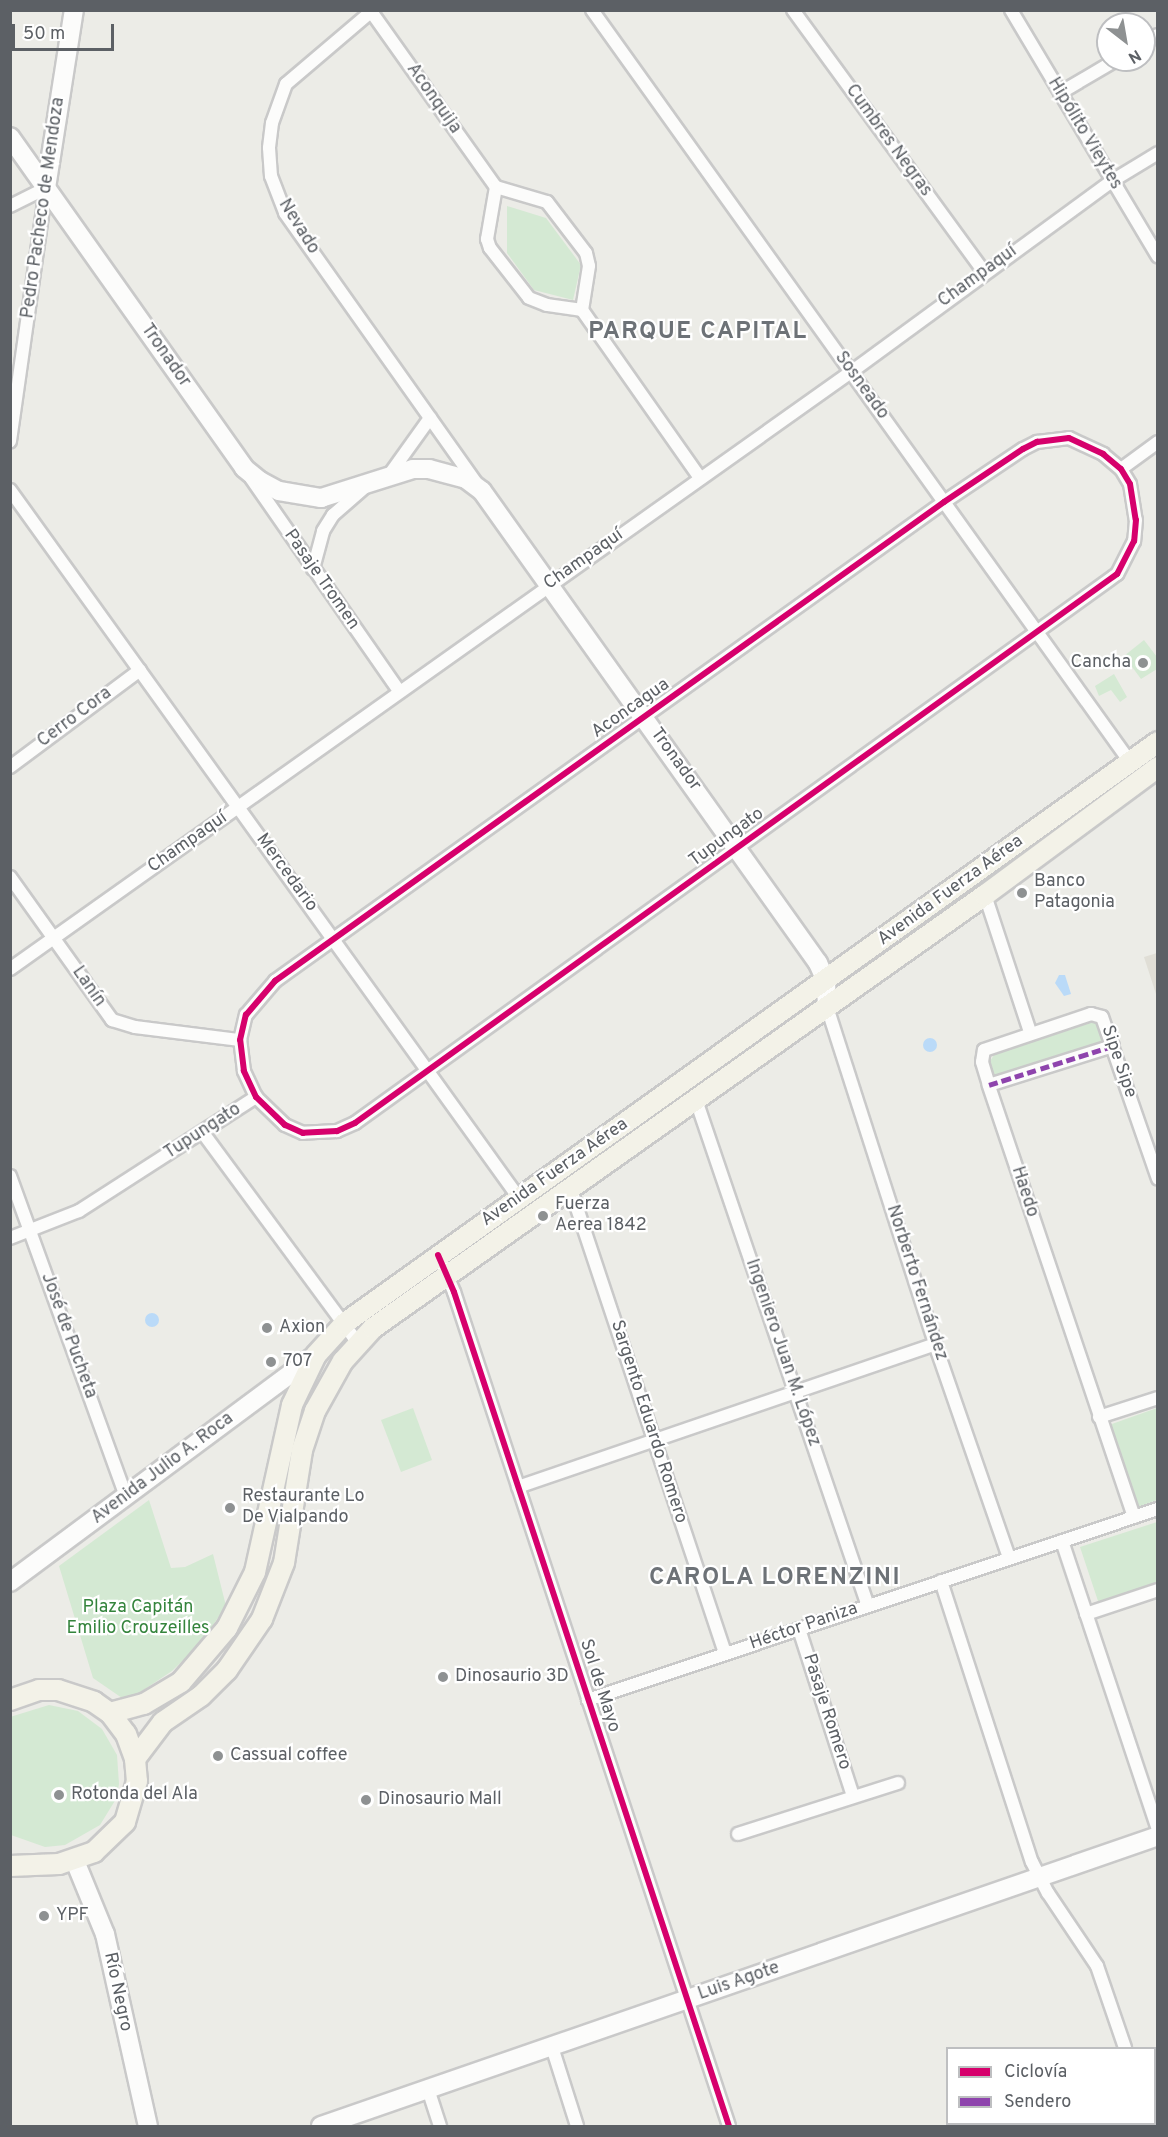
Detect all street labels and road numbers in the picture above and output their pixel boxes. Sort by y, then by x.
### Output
street label: Aconquija [401,60,465,138]
street label: Hipólito Vieytes [1042,74,1126,194]
street label: Cumbres Negras [840,81,936,201]
street label: Pedro Pacheco de Mendoza [18,96,70,320]
street label: Nevado [273,195,323,259]
street label: Champaquí [934,241,1022,313]
street label: Tronador [135,320,195,392]
street label: Sosneado [829,348,893,424]
street label: Pasaje Tromen [278,525,364,635]
street label: Champaquí [540,525,628,595]
street label: Aconcagua [588,674,674,744]
street label: Cerro Cora [34,683,116,753]
street label: Tronador [645,724,705,796]
street label: Tupungato [685,804,769,872]
street label: Champaquí [144,808,232,878]
street label: Mercedario [250,830,322,916]
street label: Avenida Fuerza Aérea [874,831,1028,951]
street label: Lanín [66,963,110,1011]
street label: Sipe Sipe [1096,1023,1140,1101]
street label: Tupungato [161,1099,245,1165]
street label: Avenida Fuerza Aérea [477,1114,633,1232]
street label: Haedo [1006,1164,1042,1220]
street label: Norberto Fernández [881,1203,951,1363]
street label: Ingeniero Juan M. López [740,1256,824,1450]
street label: José de Pucheta [35,1270,101,1402]
street label: Sargento Eduardo Romero [605,1318,691,1526]
street label: Avenida Julio A. Roca [87,1408,239,1530]
street label: Héctor Paniza [747,1598,861,1656]
street label: Sol de Mayo [574,1637,624,1735]
street label: Pasaje Romero [797,1651,855,1773]
street label: Río Negro [98,1950,136,2034]
street label: Luis Agote [695,1958,783,2006]

